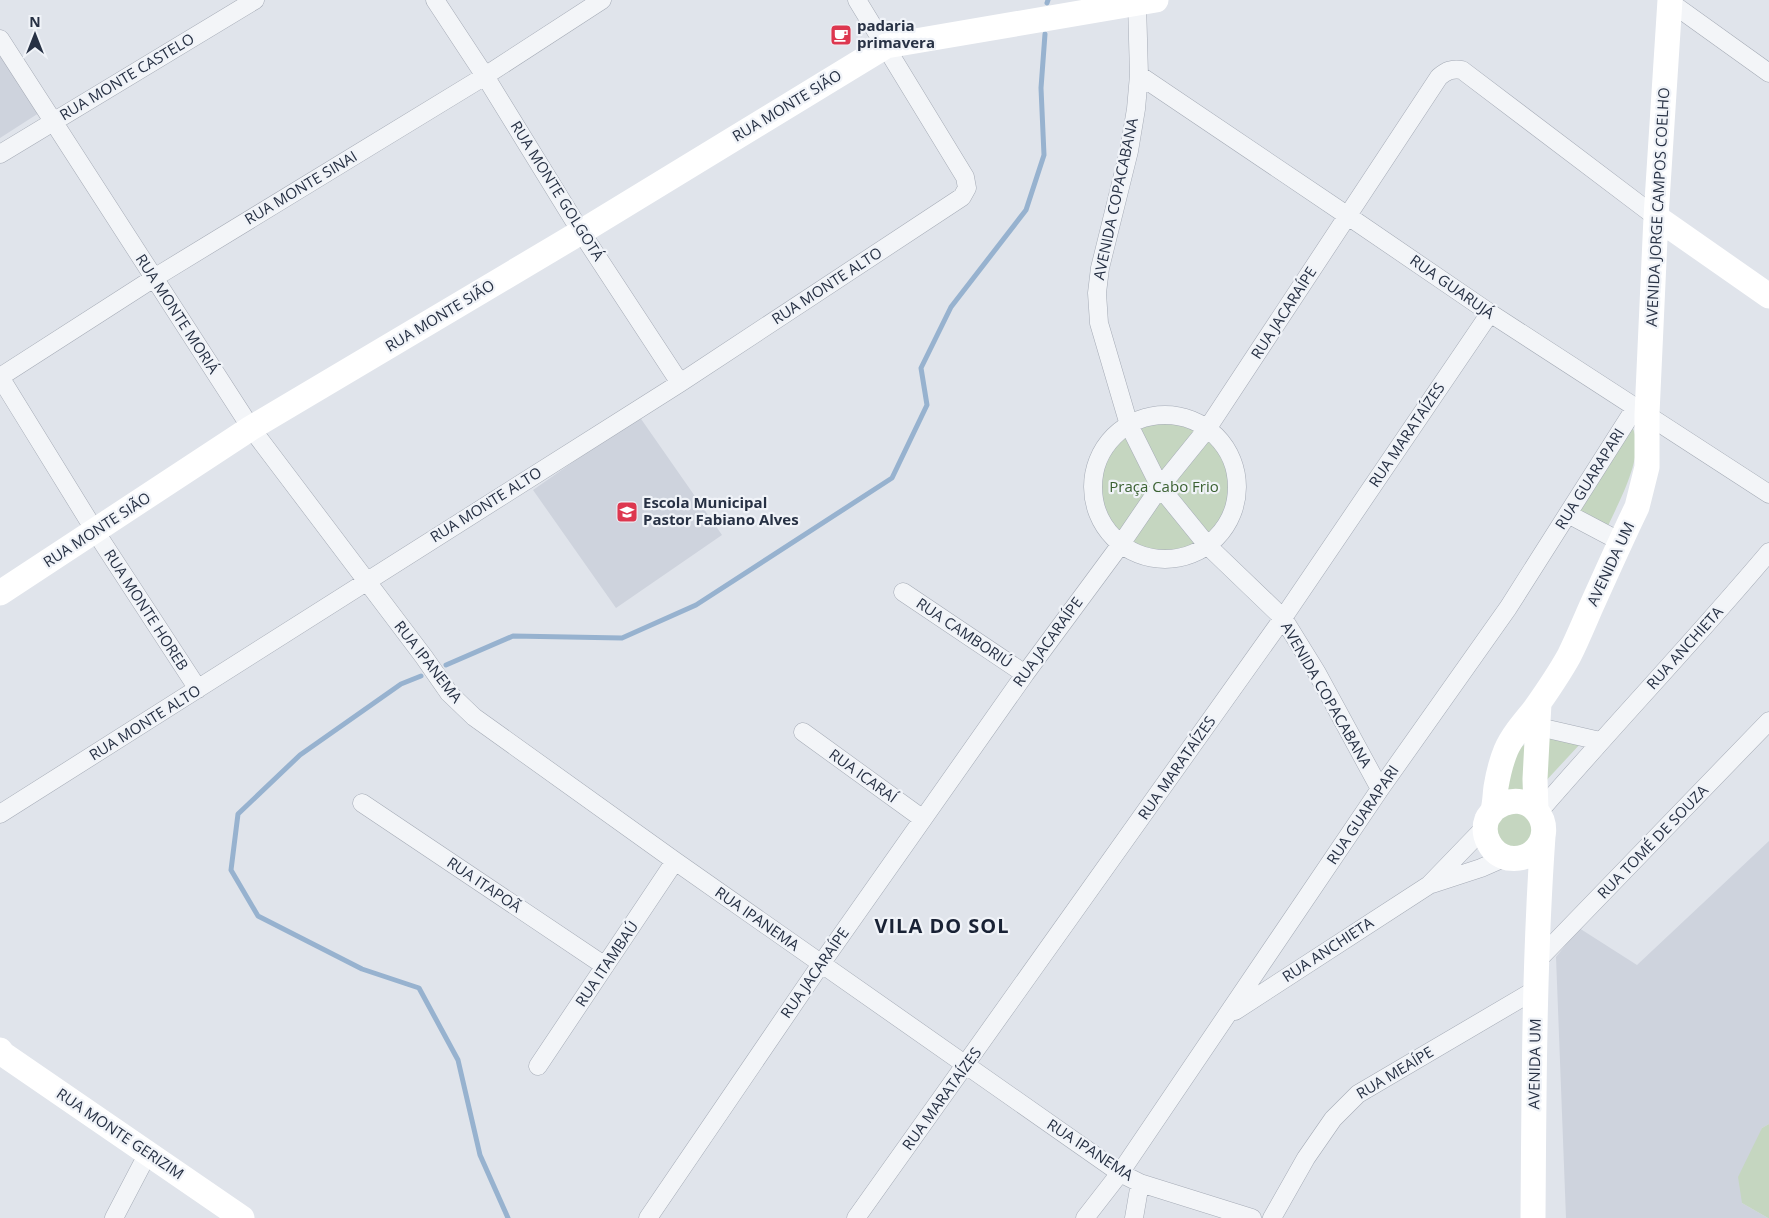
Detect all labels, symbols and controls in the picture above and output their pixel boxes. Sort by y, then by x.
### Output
north arrow [10,10,60,60]
text: N [29,12,41,31]
place label: padaria primavera [857,15,935,52]
cafe icon: padaria primavera [829,23,853,47]
street label: RUA MONTE CASTELO [55,28,198,124]
street label: RUA MONTE SIÃO [728,65,845,146]
street label: AVENIDA JORGE CAMPOS COELHO [1641,87,1673,327]
street label: AVENIDA COPACABANA [1088,116,1142,282]
street label: RUA MONTE GOLGOTÁ [507,117,609,265]
street label: RUA MONTE SINAI [241,146,360,229]
street label: RUA MONTE ALTO [767,242,885,328]
street label: RUA MONTE MORIÁ [132,250,224,377]
street label: RUA GUARUJÁ [1406,250,1499,323]
street label: RUA JACARAÍPE [1246,262,1320,362]
street label: RUA MONTE SIÃO [381,275,498,356]
street label: RUA MARATAÍZES [1364,378,1449,491]
street label: RUA GUARAPARI [1550,424,1628,533]
street label: RUA MONTE ALTO [426,462,545,546]
park label: Praça Cabo Frio [1109,476,1219,496]
street label: RUA MONTE SIÃO [39,487,154,571]
place label: Escola Municipal Pastor Fabiano Alves [643,492,799,529]
school or university icon: Escola Municipal Pastor Fabiano Alves [615,500,639,524]
street label: AVENIDA UM [1582,518,1638,609]
street label: RUA MONTE HOREB [100,545,193,674]
street label: RUA CAMBORIÚ [913,593,1016,672]
street label: RUA JACARAÍPE [1008,593,1087,690]
street label: RUA ANCHIETA [1642,601,1727,693]
street label: RUA IPANEMA [390,616,467,707]
street label: AVENIDA COPACABANA [1277,618,1377,771]
street label: RUA MONTE ALTO [85,680,204,764]
street label: RUA MARATAÍZES [1133,712,1219,823]
street label: RUA ICARAÍ [825,744,902,807]
street label: RUA GUARAPARI [1322,761,1403,868]
street label: RUA TOMÉ DE SOUZA [1593,780,1712,903]
street label: RUA ITAPOÃ [443,852,526,917]
street label: RUA IPANEMA [711,882,804,955]
district label: VILA DO SOL [874,912,1010,939]
street label: RUA ANCHIETA [1278,912,1377,986]
street label: RUA ITAMBAÚ [570,917,642,1010]
street label: RUA JACARAÍPE [776,923,853,1022]
street label: AVENIDA UM [1523,1018,1545,1110]
street label: RUA MEAÍPE [1352,1041,1437,1103]
street label: RUA MARATAÍZES [897,1043,985,1154]
street label: RUA MONTE GERIZIM [53,1083,188,1183]
street label: RUA IPANEMA [1044,1114,1138,1185]

